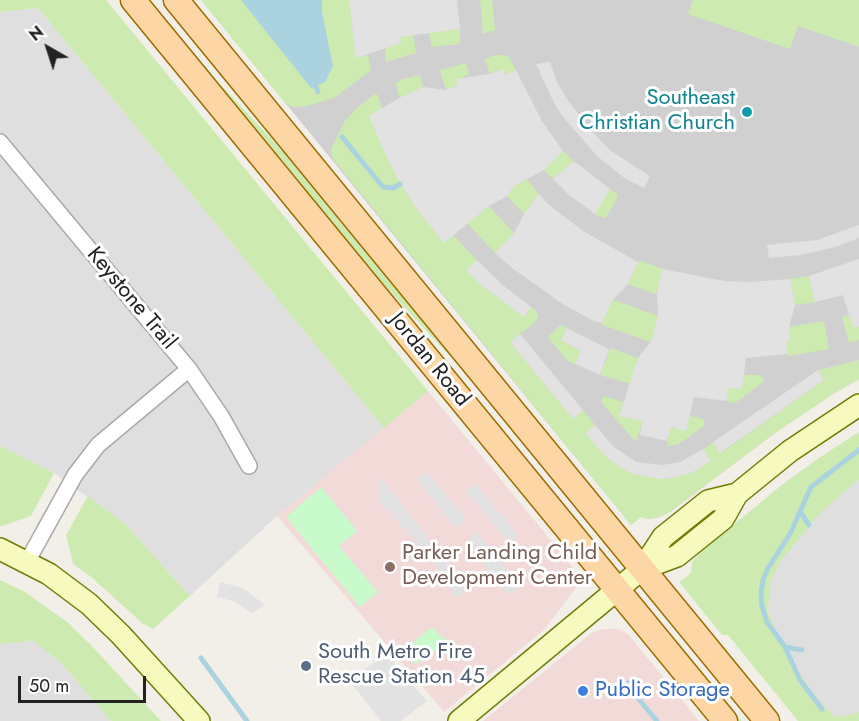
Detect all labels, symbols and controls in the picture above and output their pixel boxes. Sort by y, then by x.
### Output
north arrow [18,18,78,78]
text: N [24,21,49,47]
place label: Southeast Christian Church [579,86,735,138]
marker: Southeast Christian Church [740,105,754,119]
street label: Keystone Trail [81,242,181,356]
street label: Jordan Road [383,308,475,412]
place label: Parker Landing Child Development Center [402,541,597,592]
marker: Parker Landing Child Development Center [383,560,397,574]
place label: South Metro Fire Rescue Station 45 [318,640,485,692]
marker: South Metro Fire Rescue Station 45 [299,659,313,673]
scale bar [21,664,148,702]
text: 50 m [29,673,69,699]
place label: Public Storage [595,678,730,704]
marker: Public Storage [576,684,590,698]

